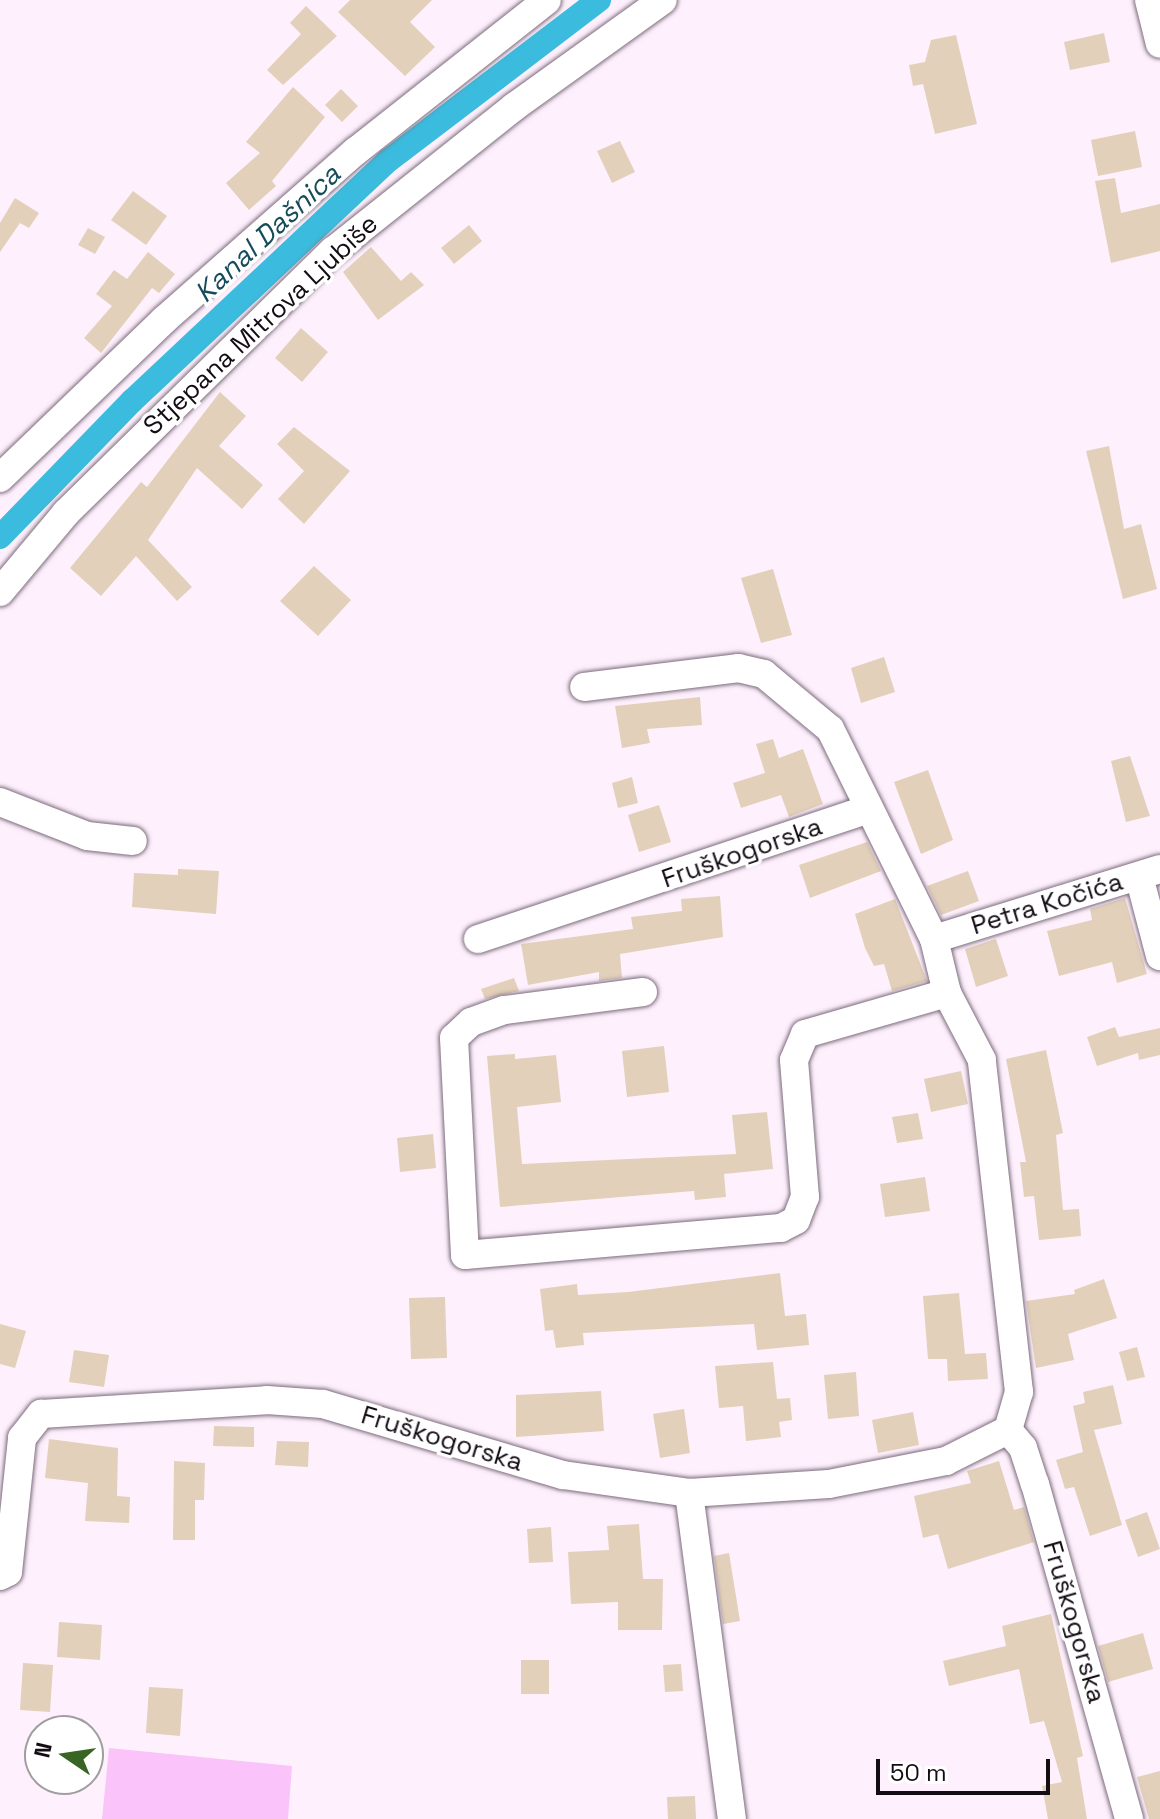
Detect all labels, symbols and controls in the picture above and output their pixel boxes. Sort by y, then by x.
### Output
water label: Kanal Dašnica [187,157,347,309]
street label: Stjepana Mitrova Ljubiše [137,208,385,442]
street label: Fruškogorska [658,811,826,895]
street label: Petra Kočića [967,866,1127,942]
street label: Fruškogorska [357,1400,527,1478]
street label: Fruškogorska [1036,1537,1112,1707]
north arrow [24,1715,104,1795]
text: N [27,1740,58,1760]
scale bar [880,1743,1054,1793]
text: 50 m [890,1757,947,1788]

